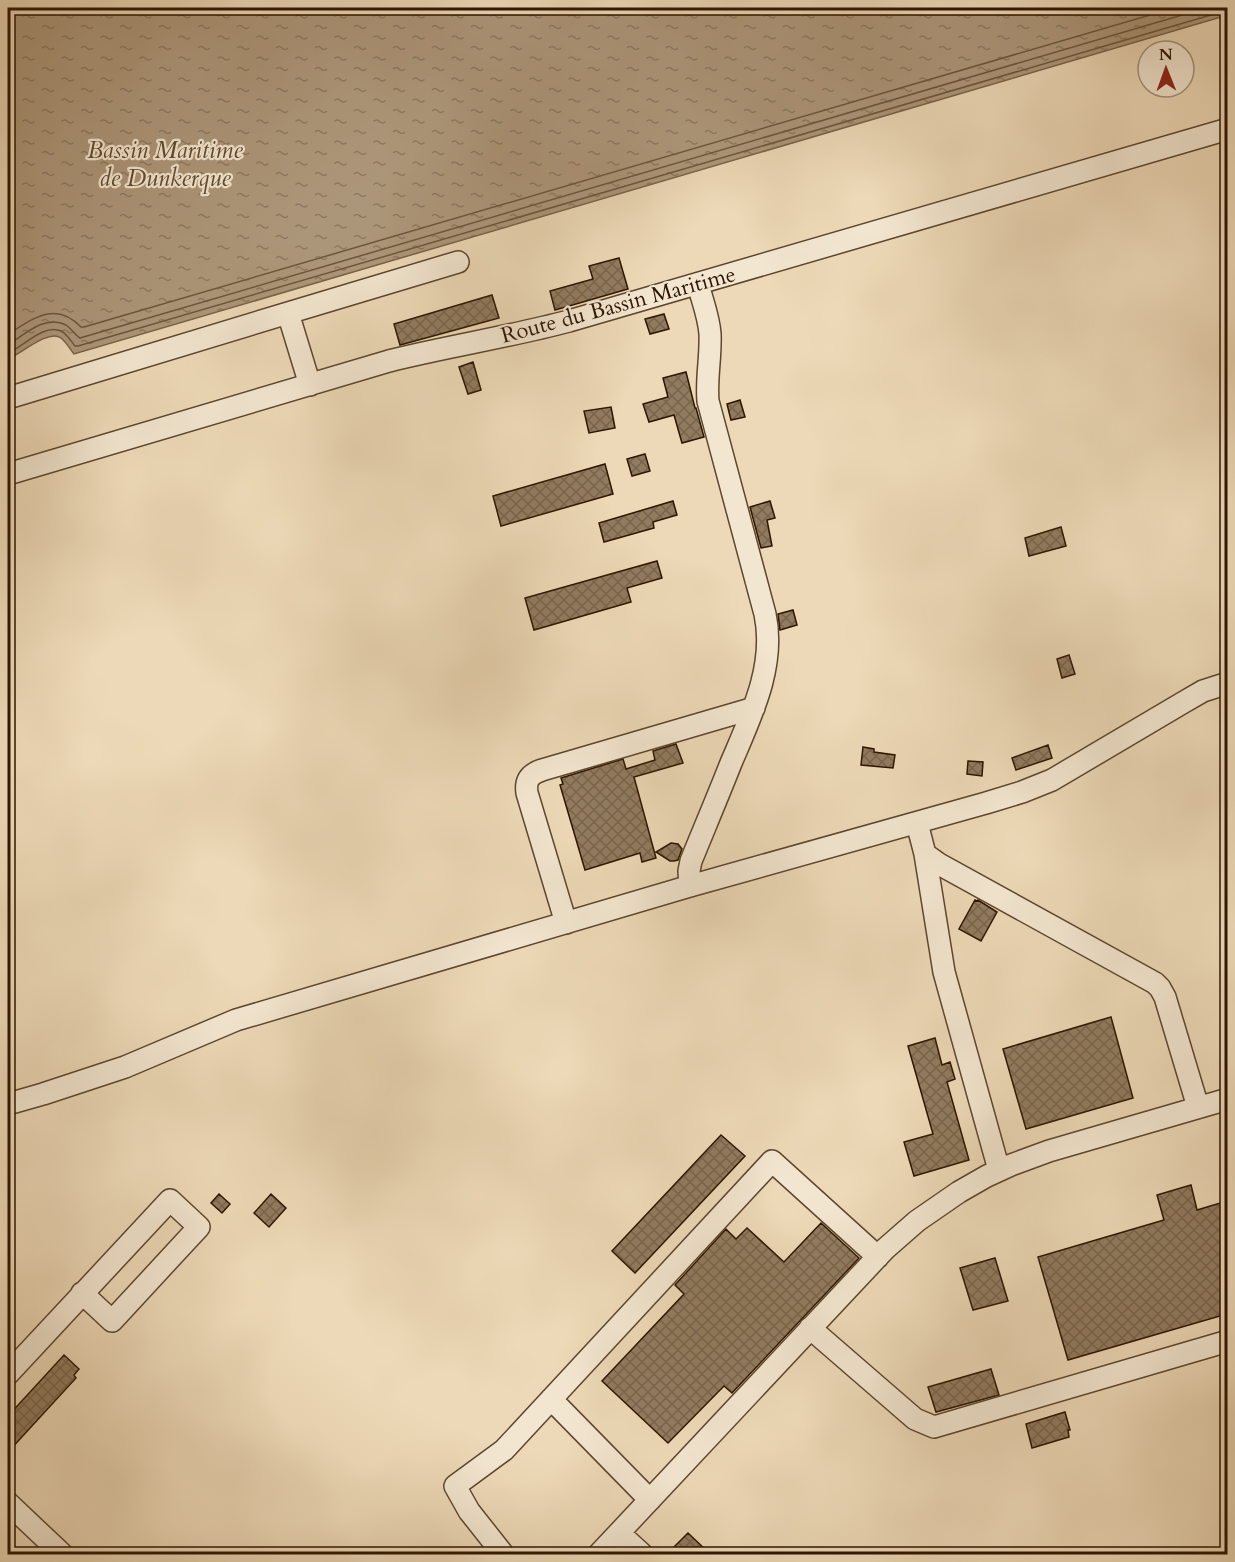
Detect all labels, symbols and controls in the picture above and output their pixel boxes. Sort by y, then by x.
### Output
north arrow [1136,39,1196,99]
text: N [1159,44,1173,66]
water label: Bassin Maritime de Dunkerque [87,134,243,195]
street label: Route du Bassin Maritime [498,259,739,351]

